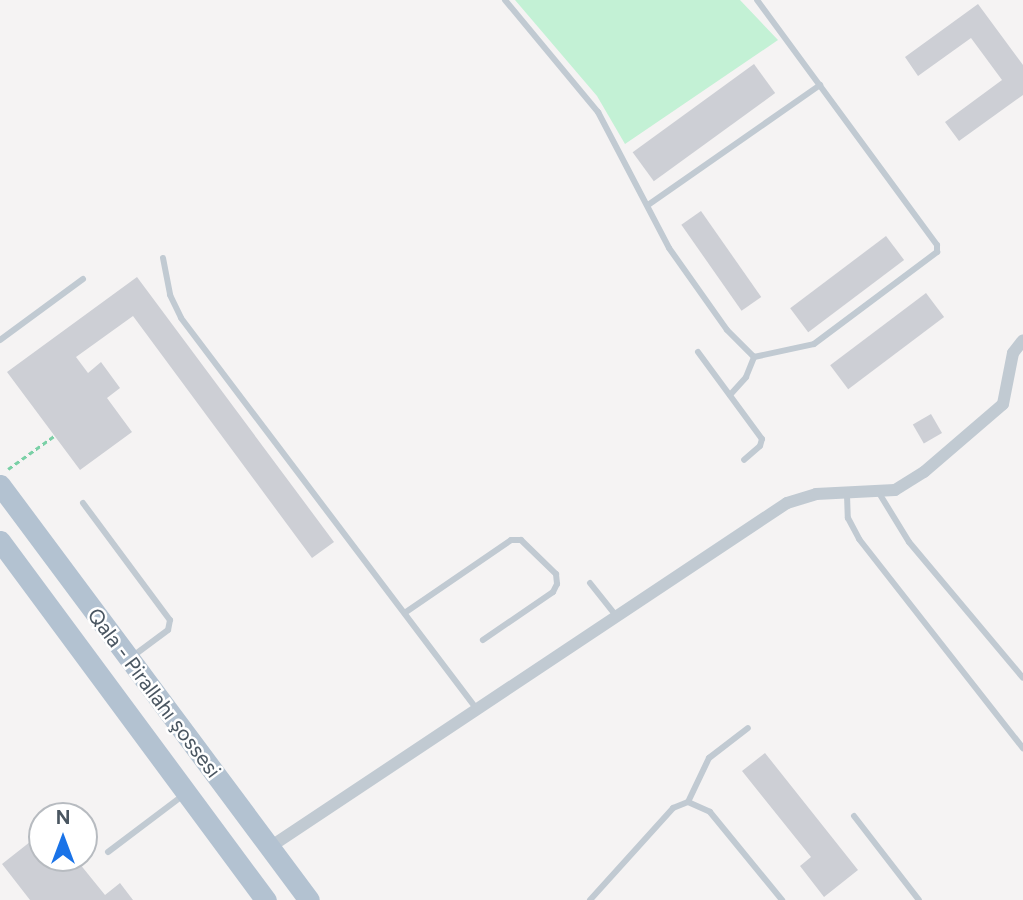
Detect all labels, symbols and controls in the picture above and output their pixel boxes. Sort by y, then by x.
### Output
street label: Qala - Pirallahı şossesi [82,603,226,783]
north arrow [28,802,98,872]
text: N [56,806,70,829]

